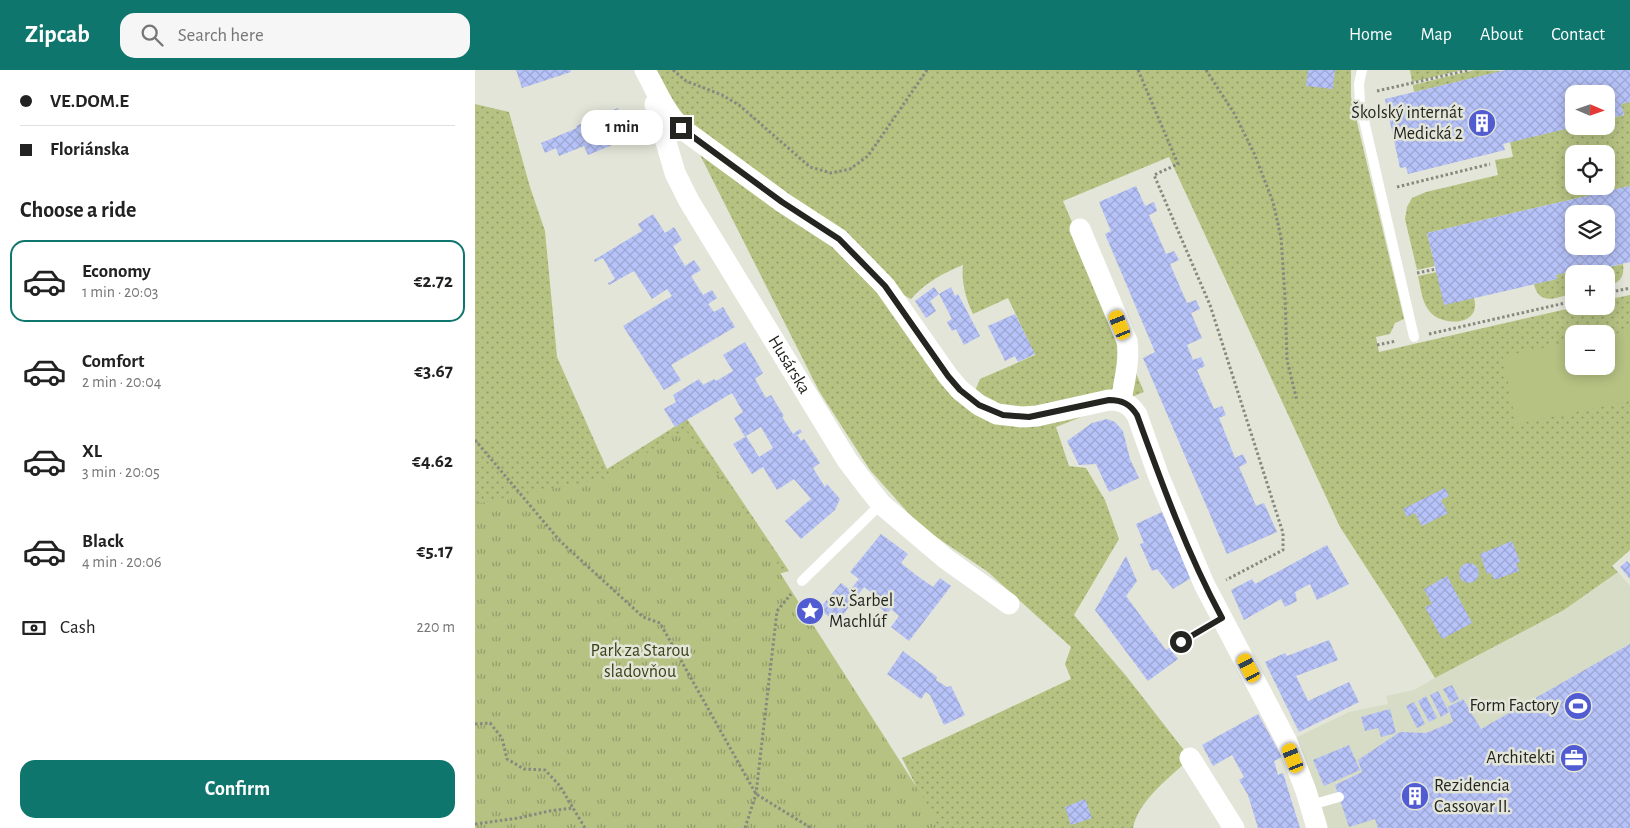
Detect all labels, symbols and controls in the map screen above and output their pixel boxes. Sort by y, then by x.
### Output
search box [120,13,470,58]
icon: search [138,21,166,49]
text: Zipcab [25,23,90,47]
text: Search here [178,26,264,45]
text: Home [1349,26,1392,44]
text: Map [1420,26,1452,44]
text: About [1480,26,1523,44]
text: Contact [1551,26,1605,44]
north arrow [1565,85,1615,135]
map controls [1565,85,1615,375]
text: VE.DOM.E [50,92,129,111]
place label: Školský internát Medická 2 [1351,101,1463,143]
building icon: Školský internát Medická 2 [1467,108,1497,138]
callout: 1 min [581,110,663,146]
route end [670,117,692,139]
text: 1 min [605,119,639,135]
text: Floriánska [50,140,129,159]
button: locate [1565,145,1615,195]
text: Choose a ride [20,199,136,221]
button: layers [1565,205,1615,255]
icon: car [22,259,67,304]
text: Economy [82,262,151,281]
button: + [1565,265,1615,315]
text: €2.72 [414,272,453,291]
text: 1 min · 20:03 [82,284,158,300]
car [1107,308,1132,342]
button: − [1565,325,1615,375]
street label: Husárska [764,332,813,397]
icon: car [22,349,67,394]
text: Comfort [82,352,144,371]
text: €3.67 [414,362,453,381]
text: 2 min · 20:04 [82,374,161,390]
icon: car [22,439,67,484]
text: XL [82,442,102,461]
text: €4.62 [412,452,453,471]
text: 3 min · 20:05 [82,464,160,480]
icon: car [22,529,67,574]
text: Black [82,532,124,551]
text: €5.17 [417,542,453,561]
text: 4 min · 20:06 [82,554,162,570]
place label: sv. Šarbel Machlúf [829,589,893,631]
place icon: sv. Šarbel Machlúf [795,596,825,626]
icon: cash [20,614,48,642]
text: Cash [60,618,96,637]
text: 220 m [417,619,455,635]
route start [1170,631,1192,653]
park label: Park za Starou sladovňou [591,642,689,681]
car [1235,651,1262,685]
sports icon: Form Factory [1563,691,1593,721]
place label: Form Factory [1470,697,1559,715]
car [1280,741,1305,775]
office icon: Architekti [1559,743,1589,773]
place label: Architekti [1486,749,1555,767]
button: Confirm [20,760,455,818]
place label: Rezidencia Cassovar II. [1434,777,1511,816]
building icon: Rezidencia Cassovar II. [1400,781,1430,811]

